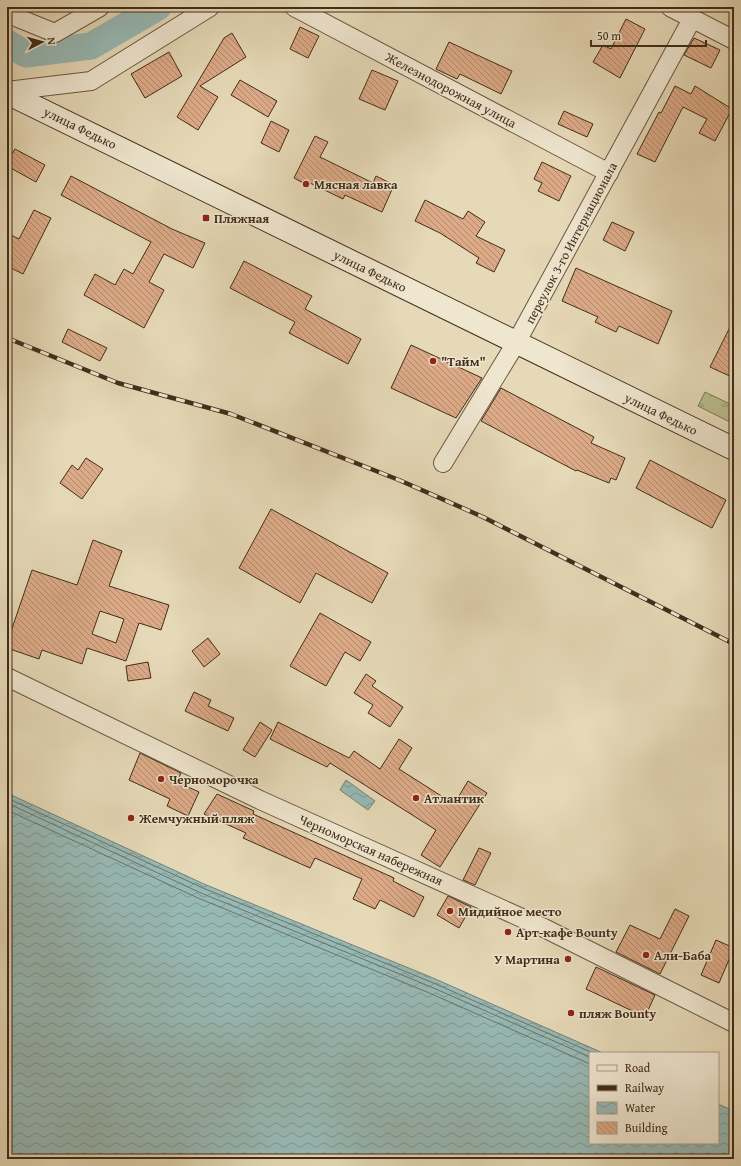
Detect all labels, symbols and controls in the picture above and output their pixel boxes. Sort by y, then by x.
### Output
north arrow [22,22,62,62]
scale bar [591,22,706,48]
text: 50 m [597,27,621,44]
text: N [44,36,60,46]
street label: Железнодорожная улица [381,47,521,133]
street label: улица Федько [39,102,120,154]
street label: переулок 3-го Интернационала [520,158,622,327]
place label: Мясная лавка [314,175,398,194]
marker: Мясная лавка [301,179,311,189]
place label: Пляжная [214,209,269,228]
marker: Пляжная [201,213,211,223]
street label: улица Федько [329,245,410,297]
place label: "Тайм" [441,352,486,371]
marker: "Тайм" [428,356,438,366]
street label: улица Федько [620,388,701,440]
place label: Черноморочка [169,770,259,789]
marker: Черноморочка [156,774,166,784]
place label: Атлантик [424,789,485,808]
marker: Атлантик [411,793,421,803]
place label: Жемчужный пляж [138,809,255,828]
street label: Черноморская набережная [296,810,446,891]
marker: Жемчужный пляж [126,813,136,823]
place label: Мидийное место [458,902,562,921]
marker: Мидийное место [445,906,455,916]
place label: Арт-кафе Bounty [516,923,618,942]
marker: Арт-кафе Bounty [503,927,513,937]
place label: Али-Баба [654,946,712,965]
place label: У Мартина [494,950,560,969]
marker: Али-Баба [641,950,651,960]
marker: У Мартина [563,954,573,964]
place label: пляж Bounty [579,1004,656,1023]
marker: пляж Bounty [566,1008,576,1018]
legend [589,1052,719,1144]
text: Road [625,1059,651,1076]
text: Railway [625,1079,664,1096]
text: Water [625,1099,655,1116]
text: Building [625,1119,668,1136]

